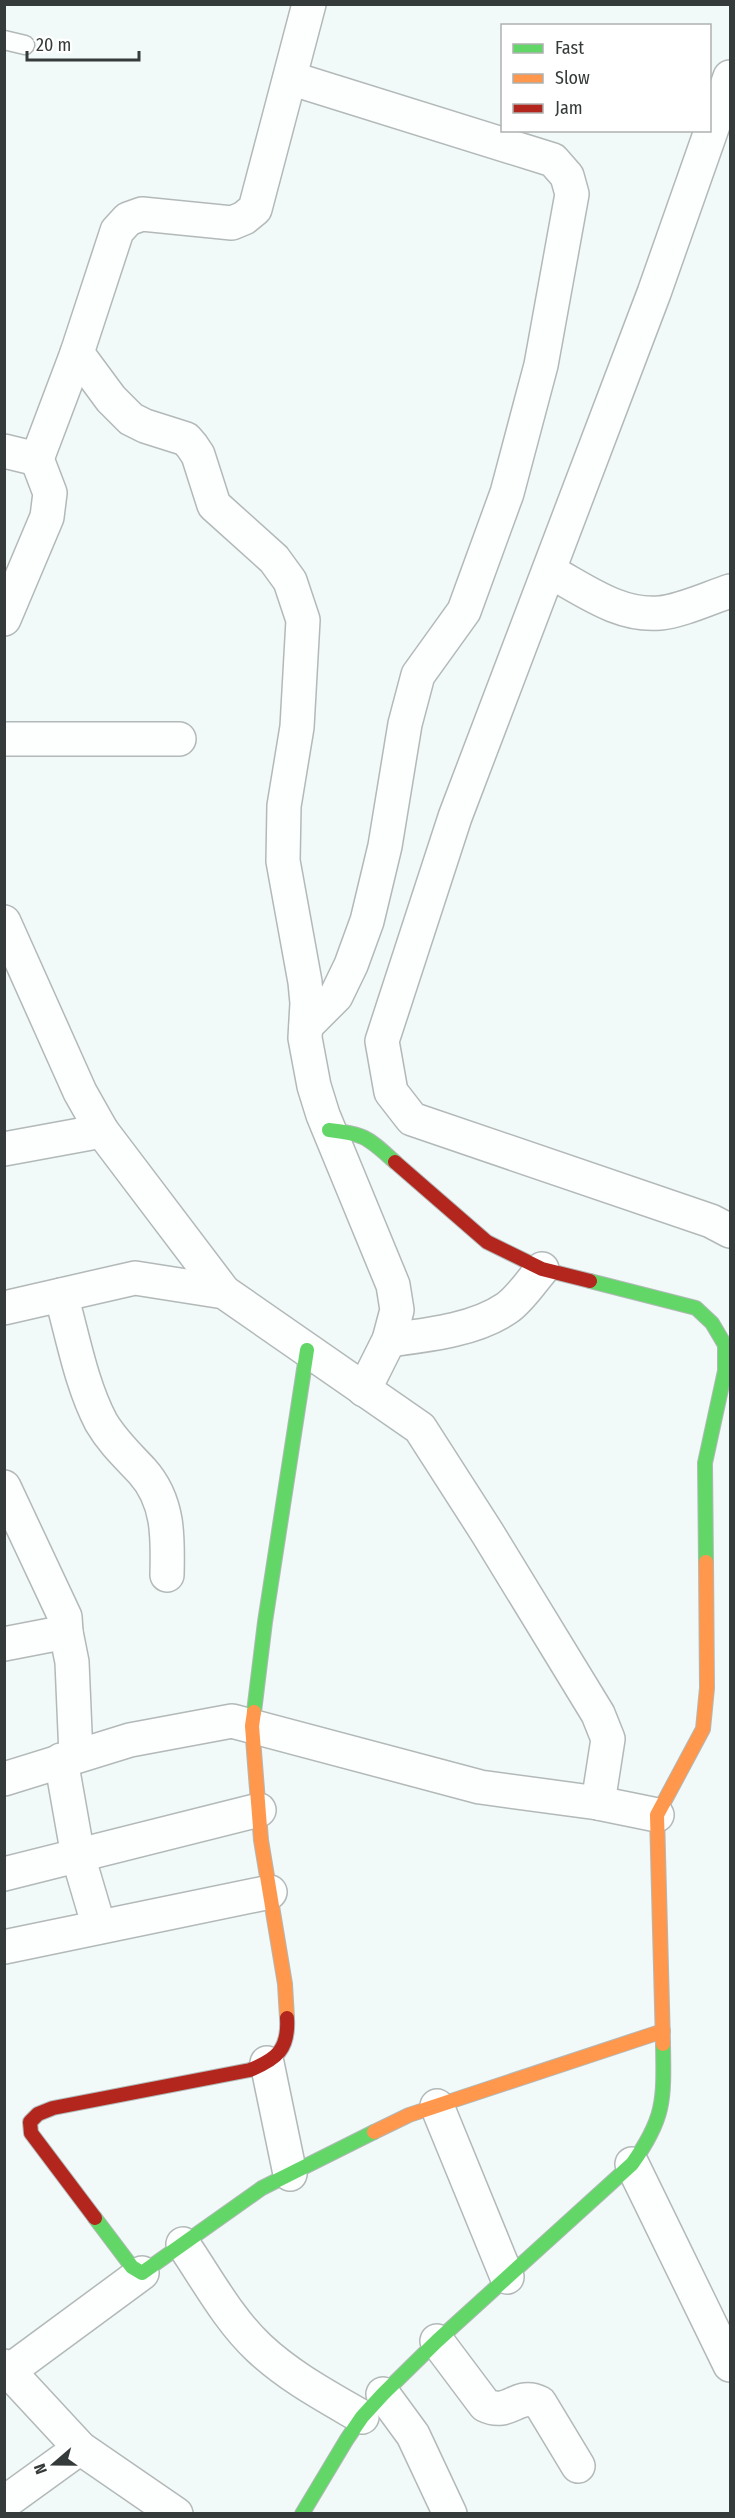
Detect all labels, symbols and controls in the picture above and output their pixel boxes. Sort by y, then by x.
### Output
scale bar [27,24,140,62]
legend [501,24,711,132]
text: 20 m [36,34,71,56]
text: Fast [555,37,584,59]
text: Slow [555,67,590,89]
text: Jam [555,97,583,119]
north arrow [24,2434,84,2494]
text: N [30,2461,51,2477]

